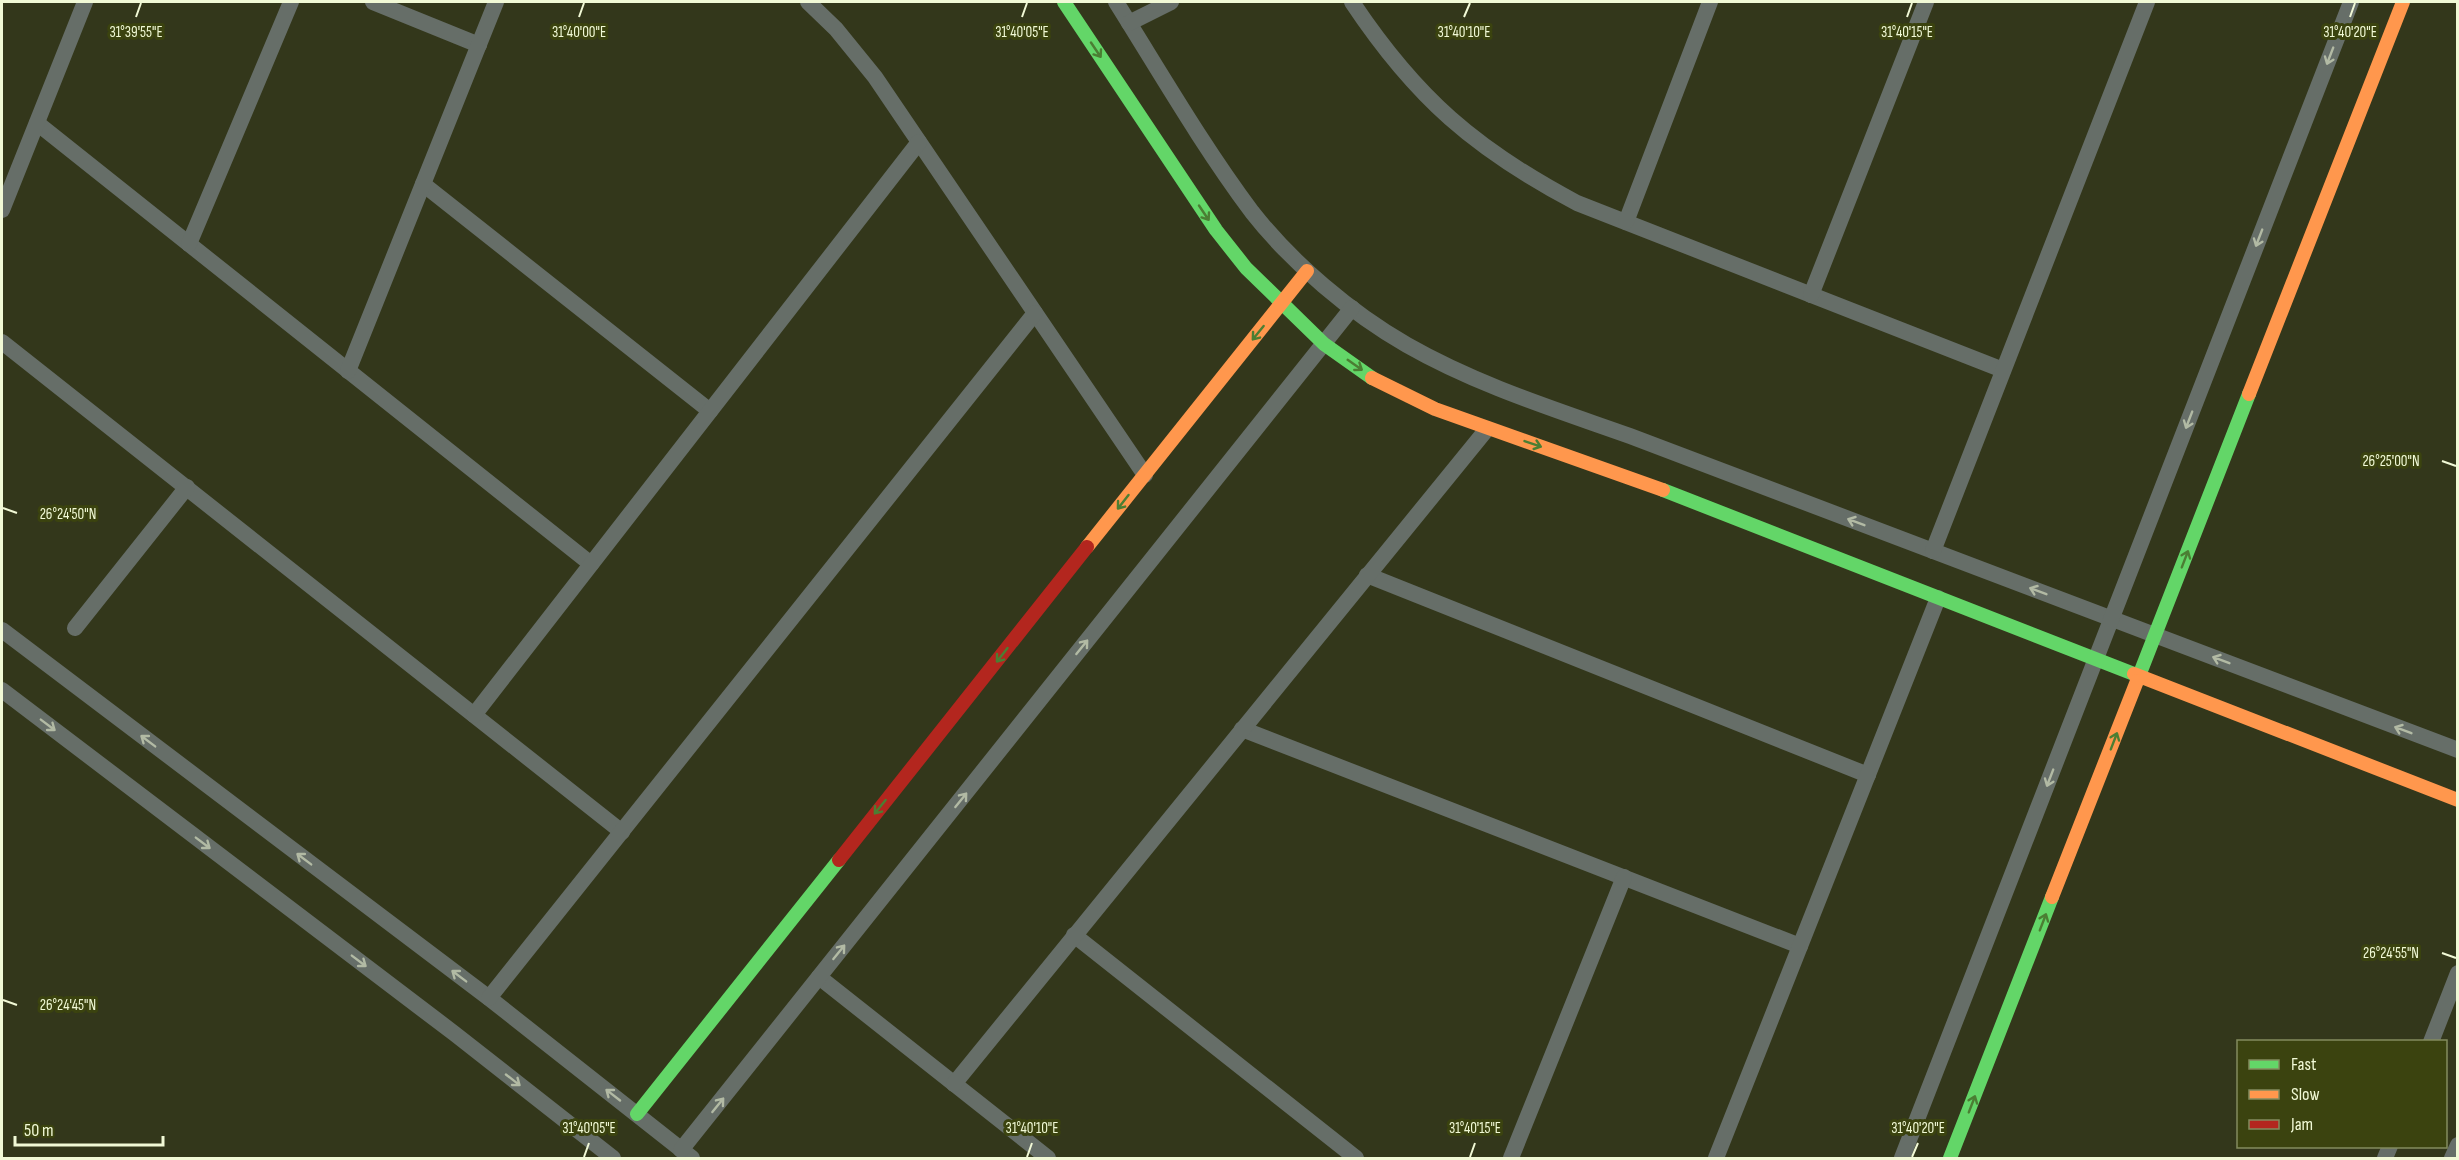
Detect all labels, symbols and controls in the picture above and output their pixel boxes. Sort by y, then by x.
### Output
text: 31°39'55"E [109,23,163,42]
text: 31°40'00"E [552,23,606,42]
text: 31°40'05"E [995,23,1049,42]
text: 31°40'10"E [1438,23,1490,42]
text: 31°40'15"E [1881,23,1933,42]
text: 31°40'20"E [2323,23,2377,42]
one-way arrow [1091,41,1103,58]
one-way arrow [2323,46,2334,65]
one-way arrow [1198,204,1211,221]
one-way arrow [2253,228,2264,247]
one-way arrow [1251,325,1264,341]
one-way arrow [1347,359,1363,371]
one-way arrow [2182,410,2193,428]
one-way arrow [1523,439,1542,450]
text: 26°25'00"N [2362,452,2420,471]
one-way arrow [1116,494,1130,509]
text: 26°24'50"N [40,505,96,524]
one-way arrow [1847,515,1866,526]
one-way arrow [2180,550,2191,569]
one-way arrow [2029,585,2048,596]
one-way arrow [1076,639,1089,655]
one-way arrow [995,647,1008,663]
one-way arrow [2212,654,2230,665]
one-way arrow [40,719,56,732]
one-way arrow [2394,723,2413,734]
one-way arrow [2109,732,2120,751]
one-way arrow [140,735,156,748]
one-way arrow [2043,768,2054,786]
one-way arrow [954,792,967,808]
one-way arrow [874,799,887,815]
one-way arrow [195,837,211,849]
one-way arrow [296,852,312,865]
one-way arrow [2038,914,2049,932]
one-way arrow [833,944,846,960]
text: 26°24'55"N [2363,944,2419,963]
one-way arrow [351,954,367,967]
one-way arrow [451,970,467,983]
text: 26°24'45"N [40,996,96,1015]
legend [2237,1040,2447,1148]
text: Fast [2291,1054,2317,1075]
one-way arrow [505,1073,521,1086]
text: Slow [2291,1084,2320,1105]
one-way arrow [606,1089,622,1102]
one-way arrow [1967,1095,1978,1114]
one-way arrow [711,1097,724,1113]
scale bar [15,1109,164,1147]
text: Jam [2290,1114,2313,1135]
text: 31°40'05"E [562,1119,616,1138]
text: 31°40'10"E [1006,1119,1058,1138]
text: 31°40'15"E [1449,1119,1501,1138]
text: 31°40'20"E [1891,1119,1945,1138]
text: 50 m [24,1120,54,1141]

